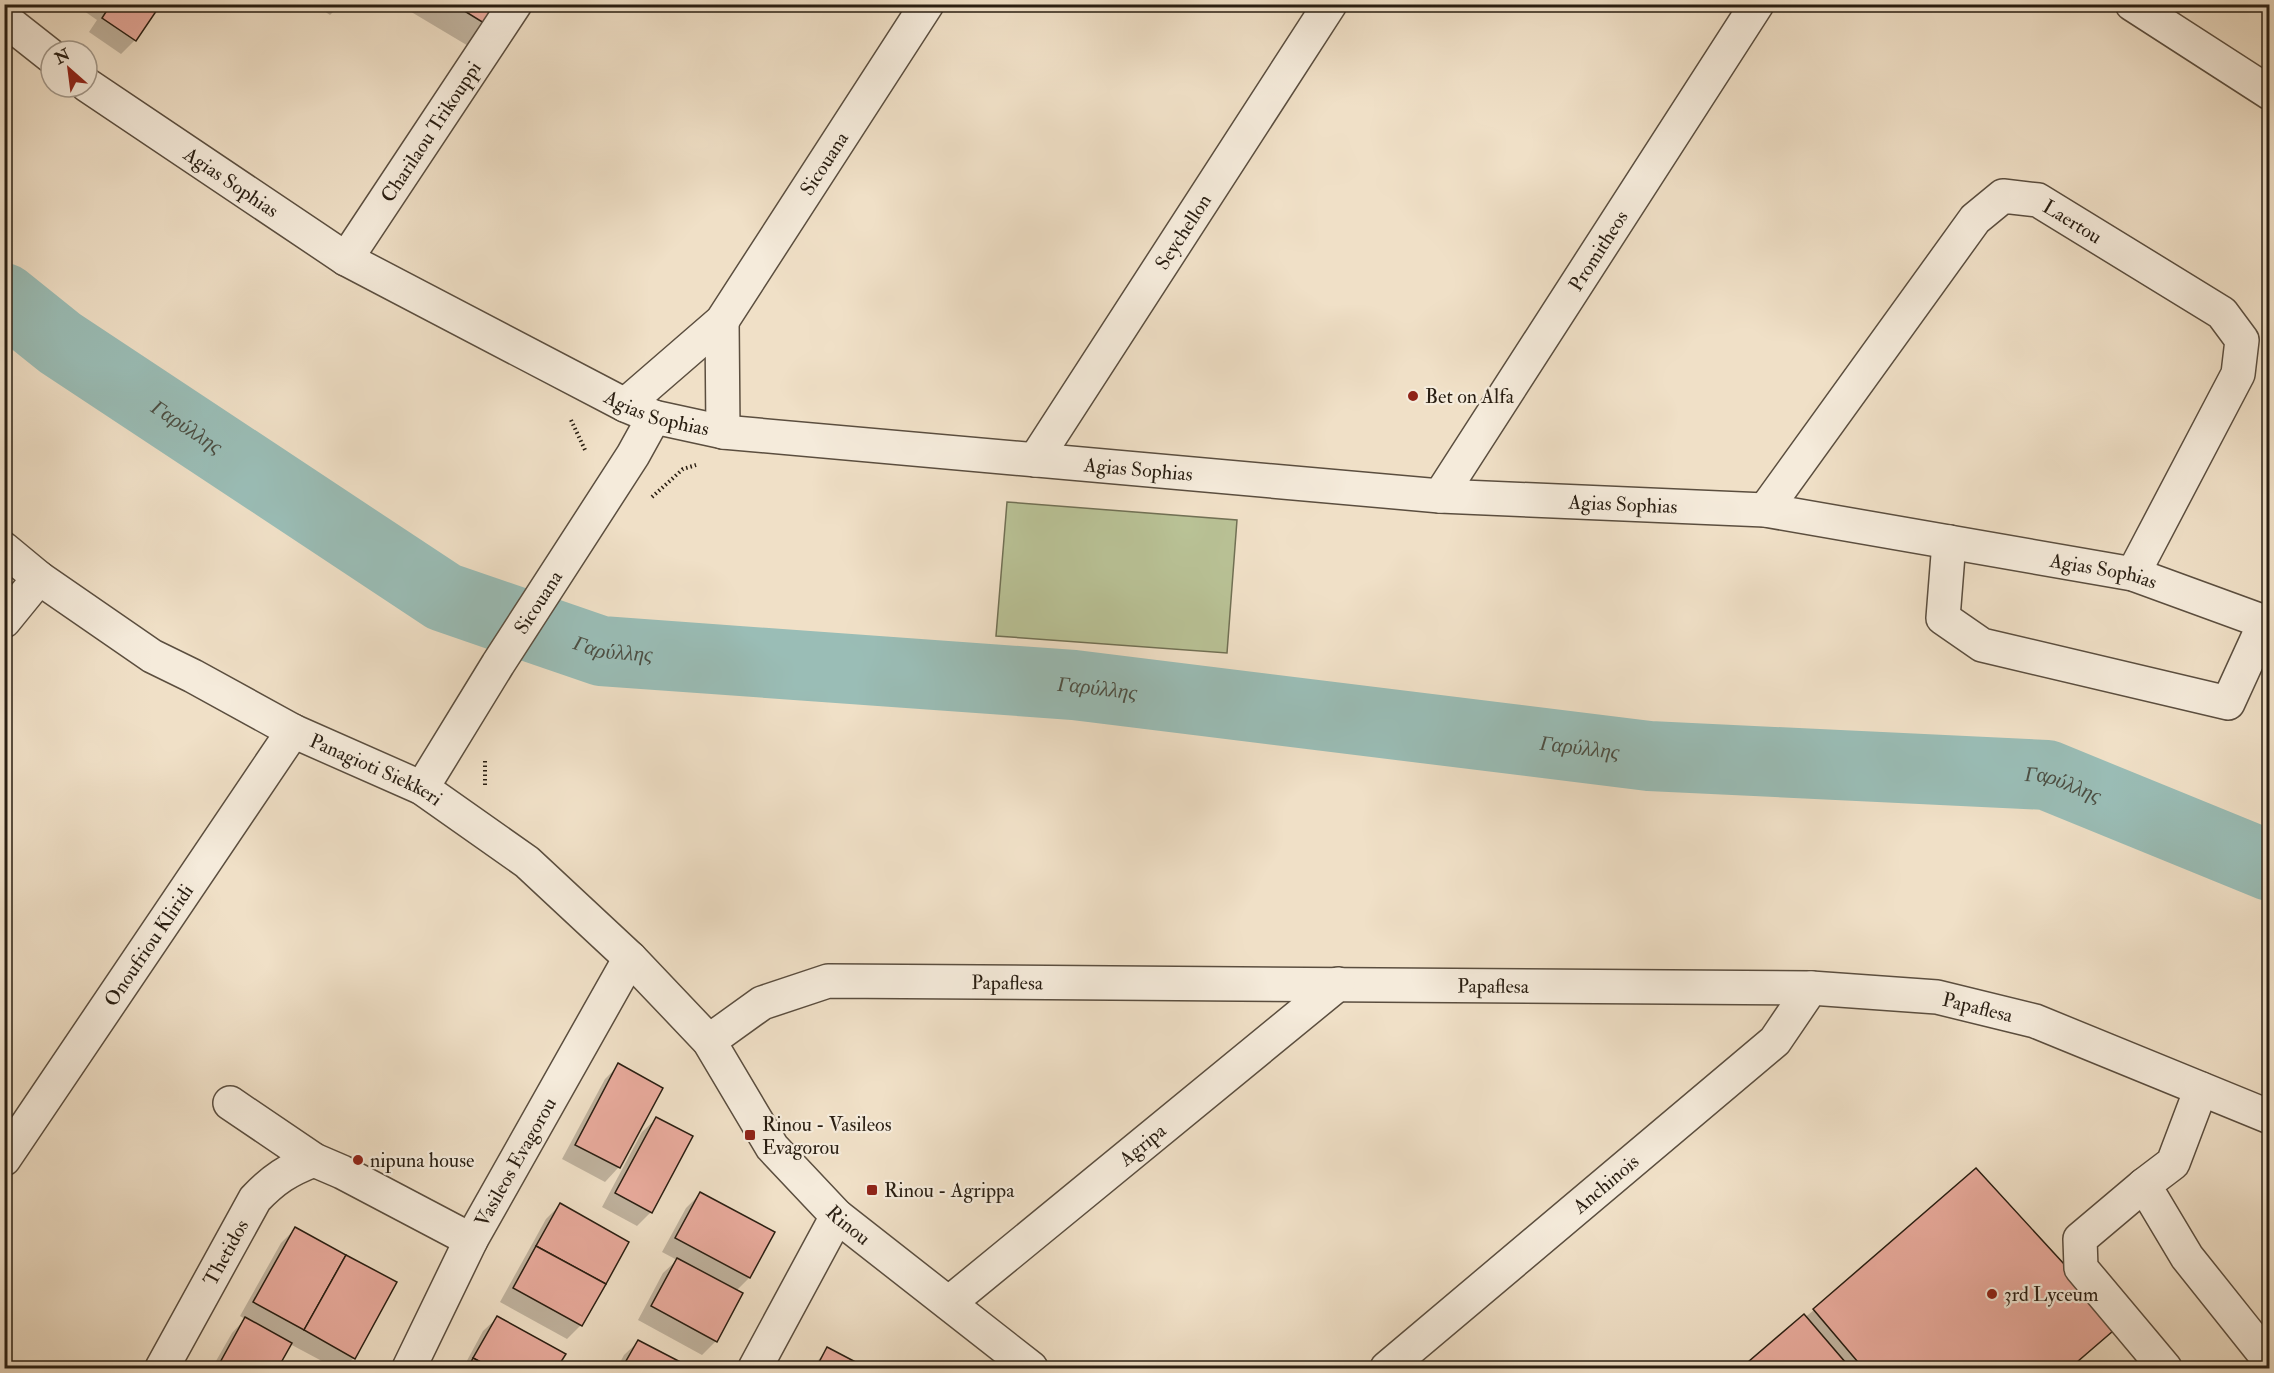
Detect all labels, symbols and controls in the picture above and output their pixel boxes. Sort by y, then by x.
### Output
north arrow [39,39,99,99]
text: N [51,44,74,69]
street label: Charilaou Trikouppi [375,56,486,207]
street label: Sicouana [794,126,854,200]
street label: Agias Sophias [178,141,284,223]
street label: Seychellon [1149,189,1216,274]
street label: Laertou [2038,194,2107,249]
street label: Promitheos [1563,205,1633,296]
street label: Agias Sophias [599,384,712,441]
place label: Bet on Alfa [1425,384,1515,409]
marker: Bet on Alfa [1406,389,1420,403]
water label: Γαρύλλης [145,393,228,461]
street label: Agias Sophias [1082,452,1194,486]
street label: Agias Sophias [1567,489,1678,519]
street label: Agias Sophias [2047,547,2161,594]
street label: Sicouana [508,565,568,639]
water label: Γαρύλλης [569,629,654,668]
water label: Γαρύλλης [1056,670,1139,706]
street label: Panagioti Siekkeri [306,728,447,811]
water label: Γαρύλλης [1537,729,1621,766]
water label: Γαρύλλης [2023,760,2106,809]
street label: Onoufriou Kliridi [98,879,199,1011]
street label: Papaflesa [971,970,1044,996]
street label: Papaflesa [1457,973,1530,999]
street label: Papaflesa [1940,986,2016,1028]
street label: Vasileos Evagorou [469,1093,562,1231]
place label: Rinou - Vasileos Evagorou [762,1112,892,1160]
street label: Agripa [1113,1117,1172,1172]
marker: Rinou - Vasileos Evagorou [743,1128,757,1142]
place label: nipuna house [370,1148,474,1174]
street label: Anchinois [1567,1149,1644,1219]
marker: nipuna house [351,1153,365,1167]
place label: Rinou - Agrippa [884,1178,1015,1204]
marker: Rinou - Agrippa [865,1183,879,1197]
street label: Rinou [821,1200,876,1250]
street label: Thetidos [197,1215,254,1290]
place label: 3rd Lyceum [2004,1282,2099,1307]
marker: 3rd Lyceum [1985,1287,1999,1301]

